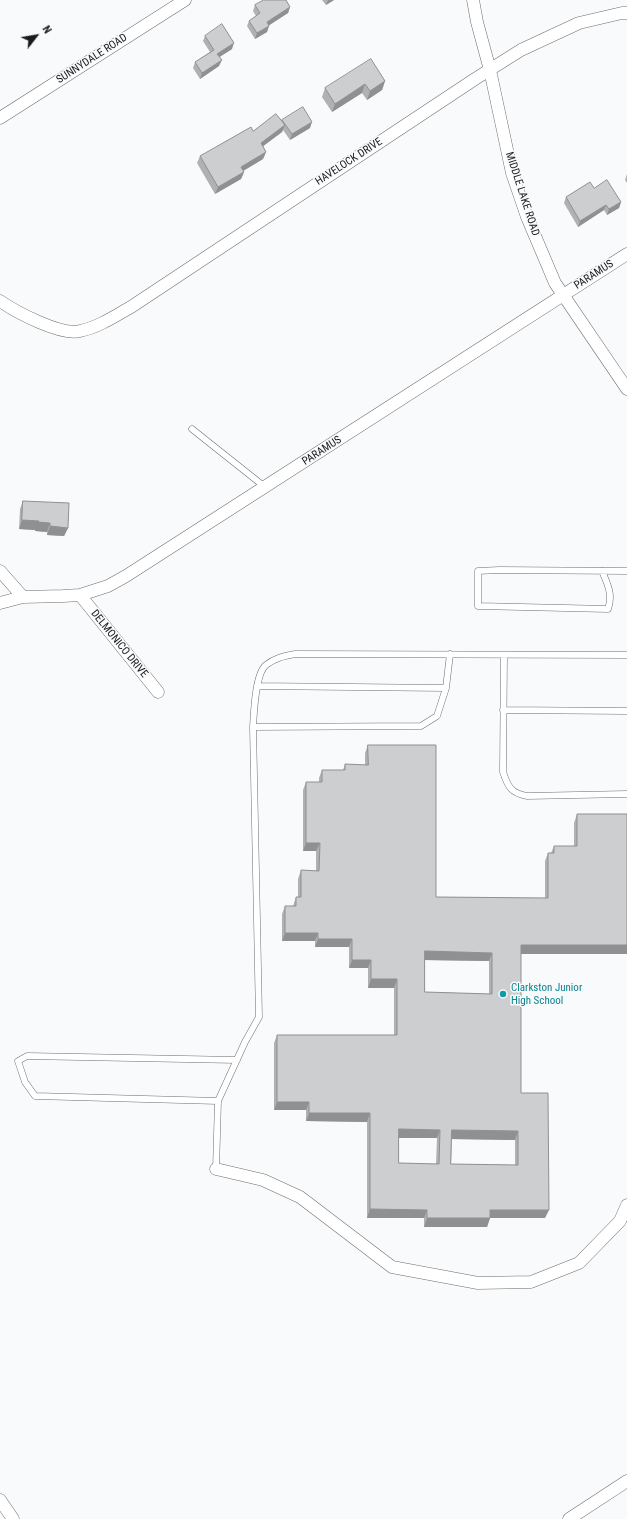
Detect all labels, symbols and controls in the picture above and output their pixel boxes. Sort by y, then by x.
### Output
north arrow [16,16,56,56]
text: N [39,23,54,36]
street label: SUNNYDALE ROAD [54,31,130,87]
street label: HAVELOCK DRIVE [313,135,385,189]
street label: MIDDLE LAKE ROAD [502,150,542,238]
street label: PARAMUS [572,257,616,293]
street label: PARAMUS [300,433,344,469]
street label: DELMONICO DRIVE [88,607,150,681]
place label: Clarkston Junior High School [511,981,582,1007]
marker: Clarkston Junior High School [498,989,508,999]

